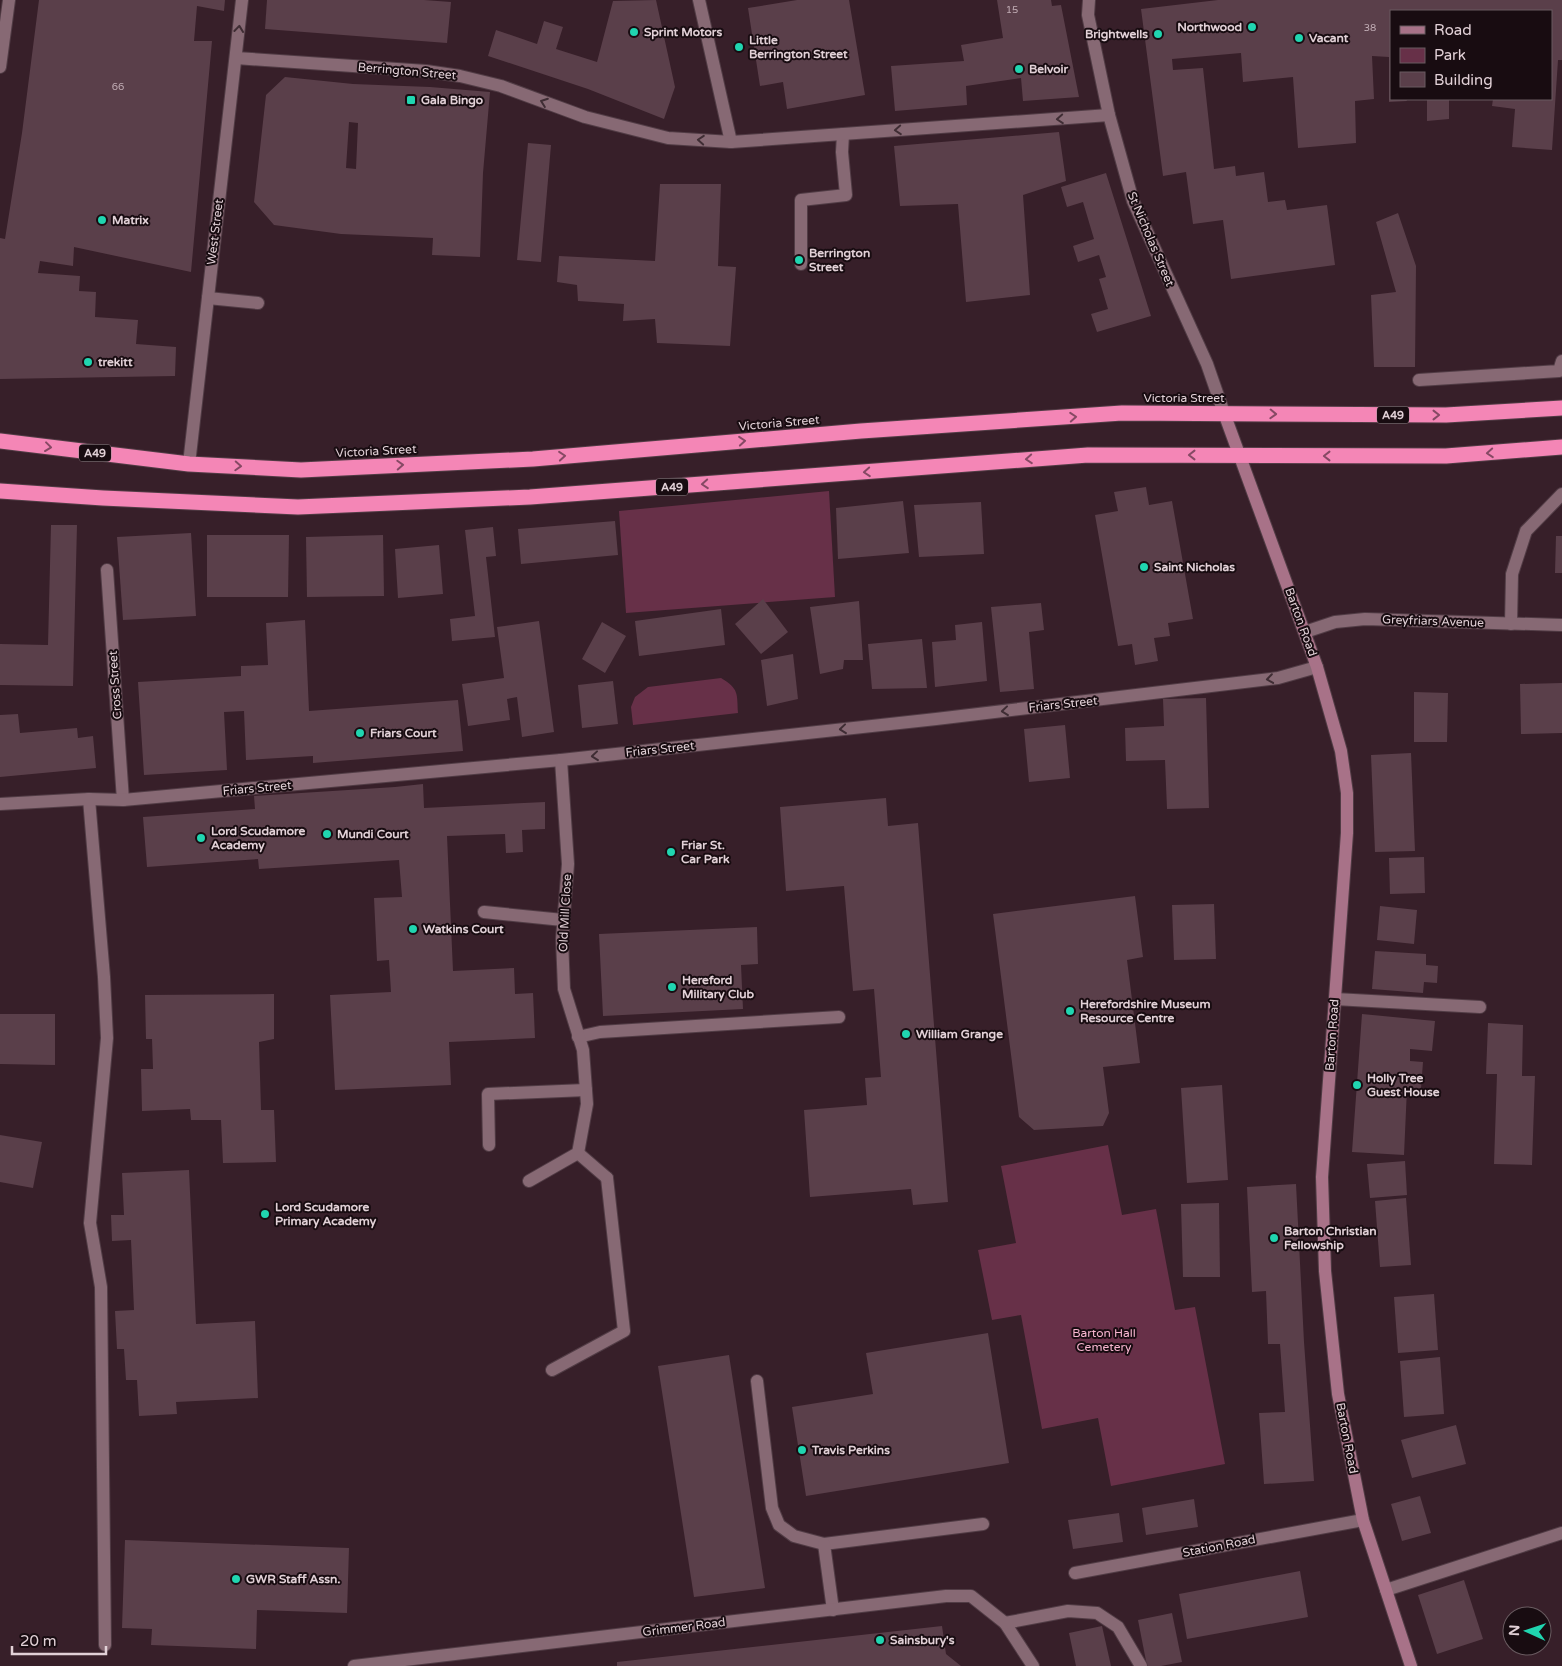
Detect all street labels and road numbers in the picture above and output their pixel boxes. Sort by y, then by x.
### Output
street label: Berrington Street [357,60,457,82]
street label: St Nicholas Street [1125,190,1177,289]
street label: West Street [204,198,226,266]
street label: Victoria Street [1143,391,1225,405]
road number: A49 [1377,406,1409,424]
street label: Victoria Street [738,412,820,434]
street label: Victoria Street [335,442,417,460]
road number: A49 [79,444,111,462]
road number: A49 [656,478,688,496]
street label: Barton Road [1282,586,1320,658]
street label: Greyfriars Avenue [1382,612,1484,630]
street label: Cross Street [106,650,124,720]
street label: Friars Street [1028,693,1098,715]
street label: Friars Street [625,738,695,760]
street label: Friars Street [222,778,292,798]
street label: Old Mill Close [556,873,574,952]
street label: Barton Road [1323,999,1341,1071]
street label: Barton Road [1333,1401,1361,1475]
street label: Station Road [1181,1532,1257,1560]
street label: Grimmer Road [642,1615,726,1639]

